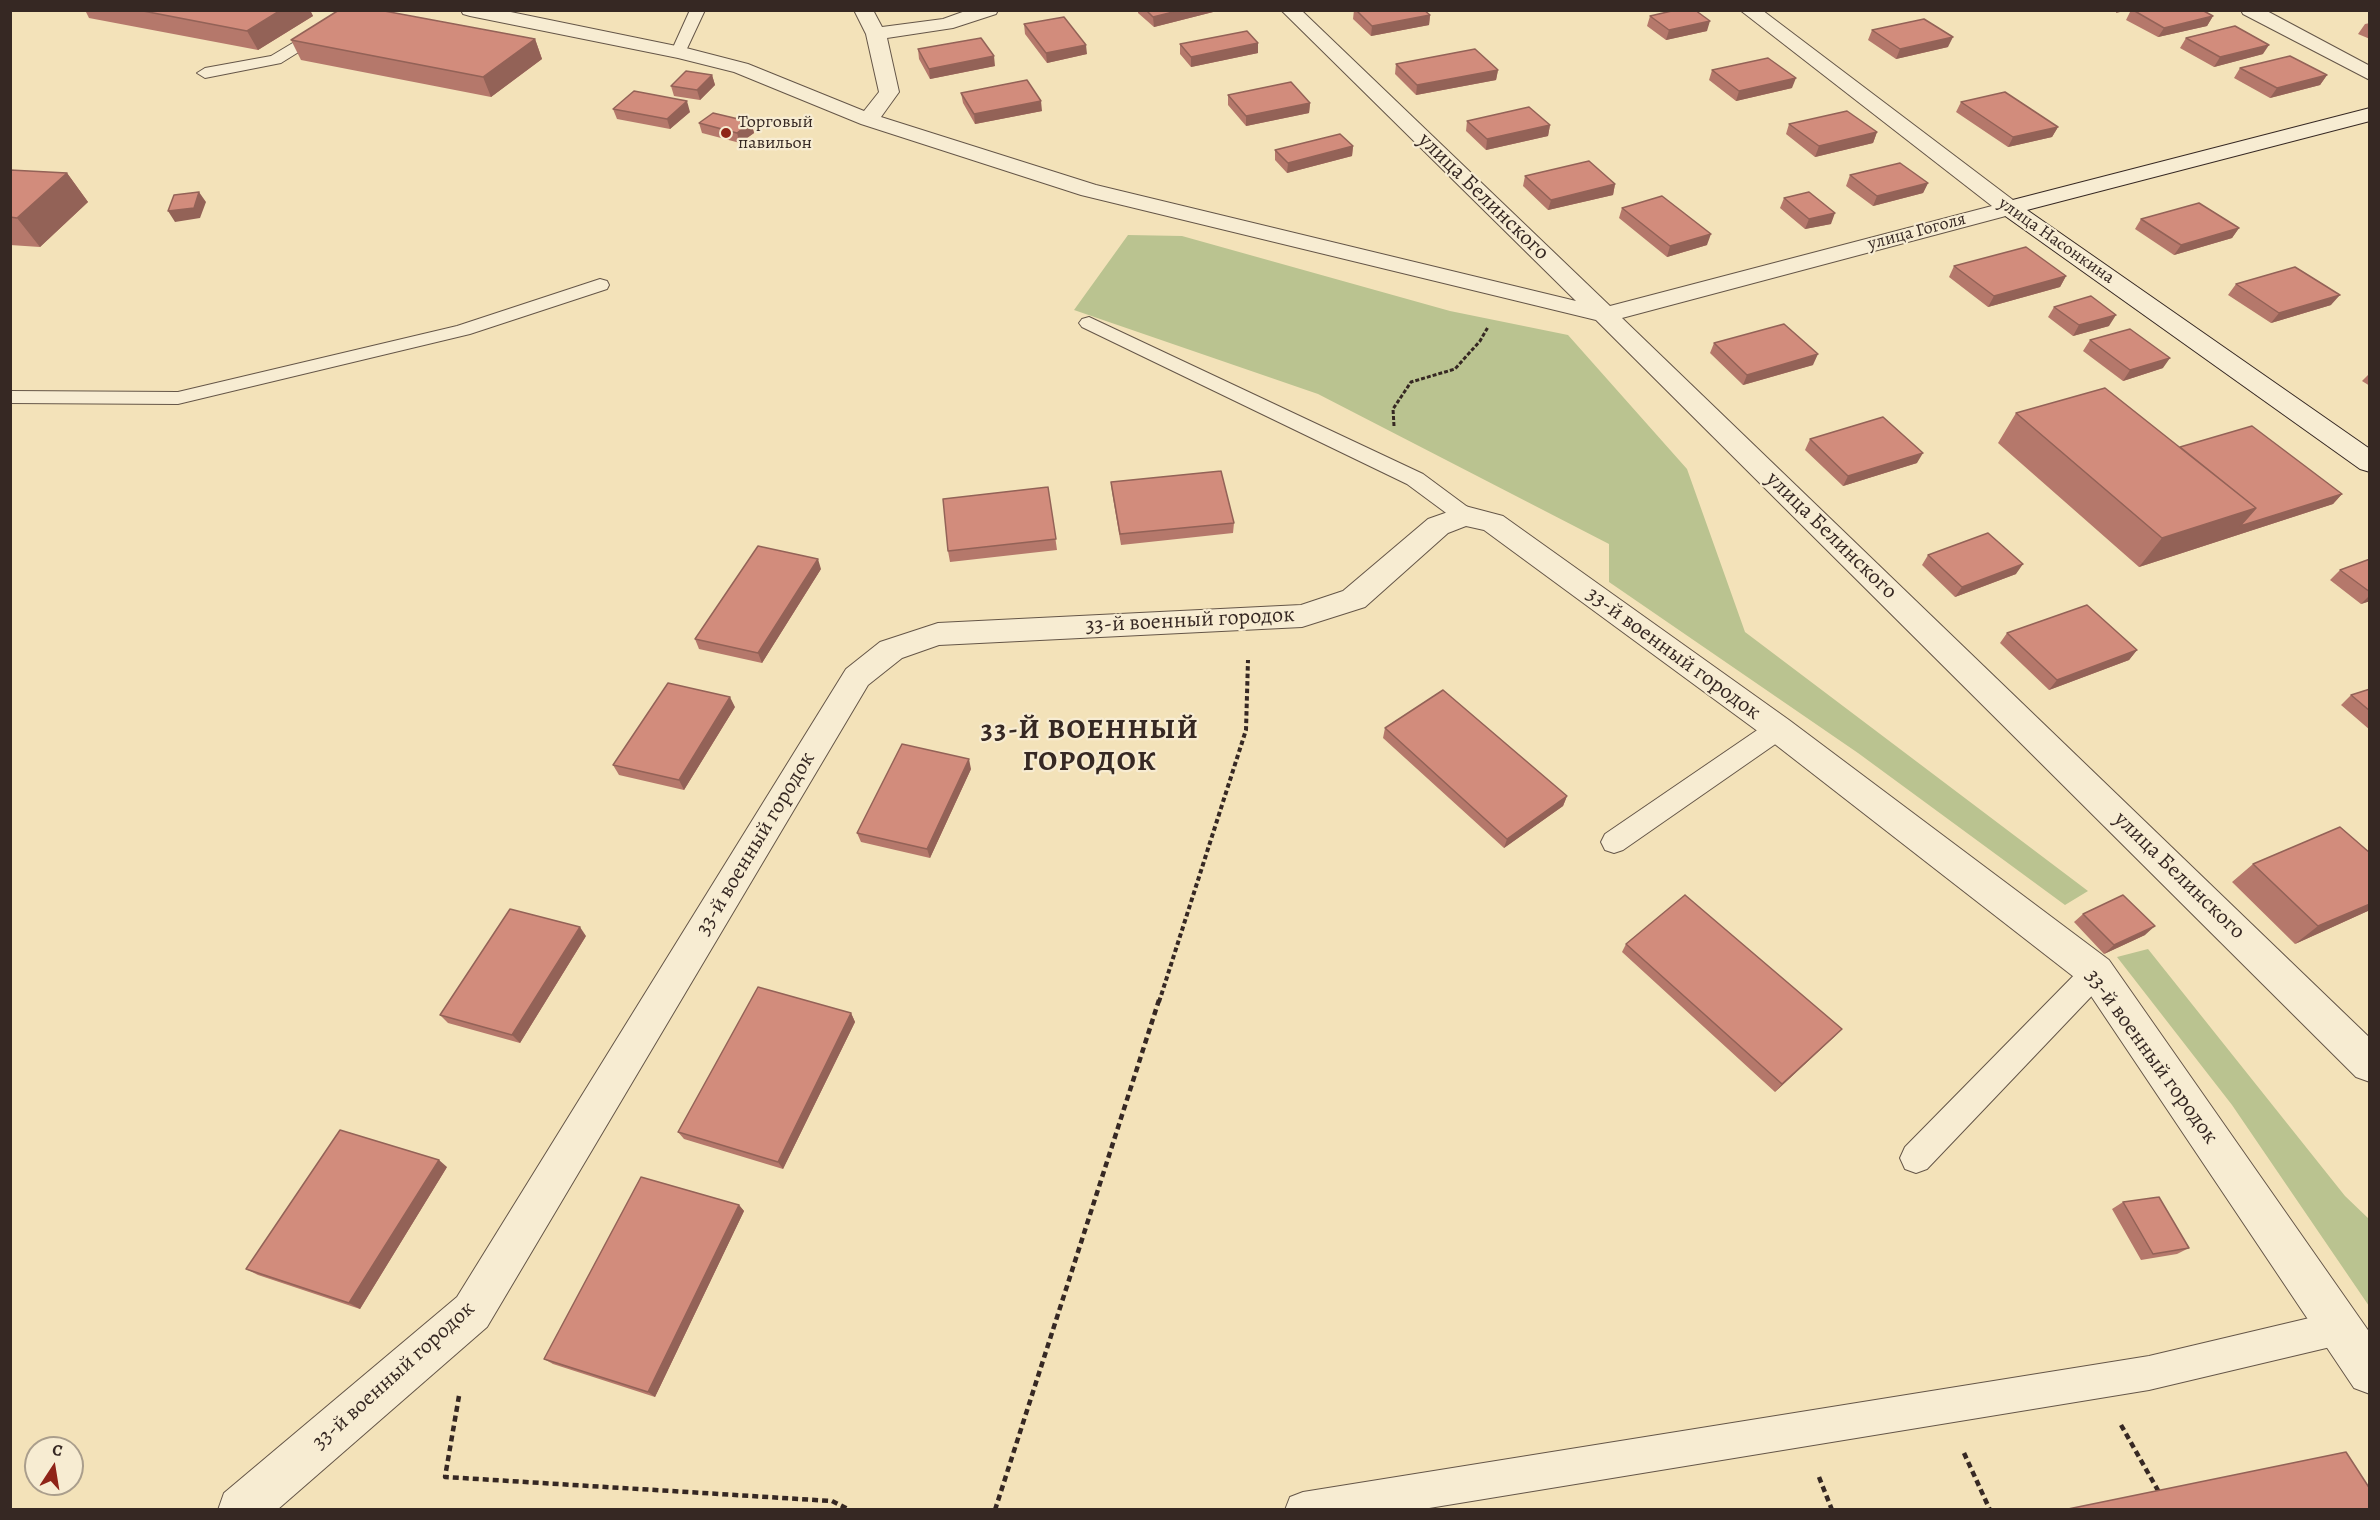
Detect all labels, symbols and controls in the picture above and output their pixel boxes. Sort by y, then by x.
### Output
place label: Торговый павильон [738,112,813,154]
marker: Торговый павильон [719,126,733,140]
street label: улица Белинского [1412,128,1554,266]
street label: улица Насонкина [1994,193,2118,289]
street label: улица Гоголя [1866,209,1968,255]
street label: улица Белинского [1760,467,1902,605]
street label: 33-й военный городок [1581,582,1765,726]
street label: 33-й военный городок [1085,602,1295,640]
district label: 33-Й ВОЕННЫЙ ГОРОДОК [981,714,1199,780]
street label: 33-й военный городок [691,747,821,941]
street label: улица Белинского [2108,807,2250,945]
street label: 33-й военный городок [2079,965,2223,1149]
street label: 33-й военный городок [307,1296,481,1456]
north arrow [24,1436,84,1496]
text: С [50,1439,64,1462]

